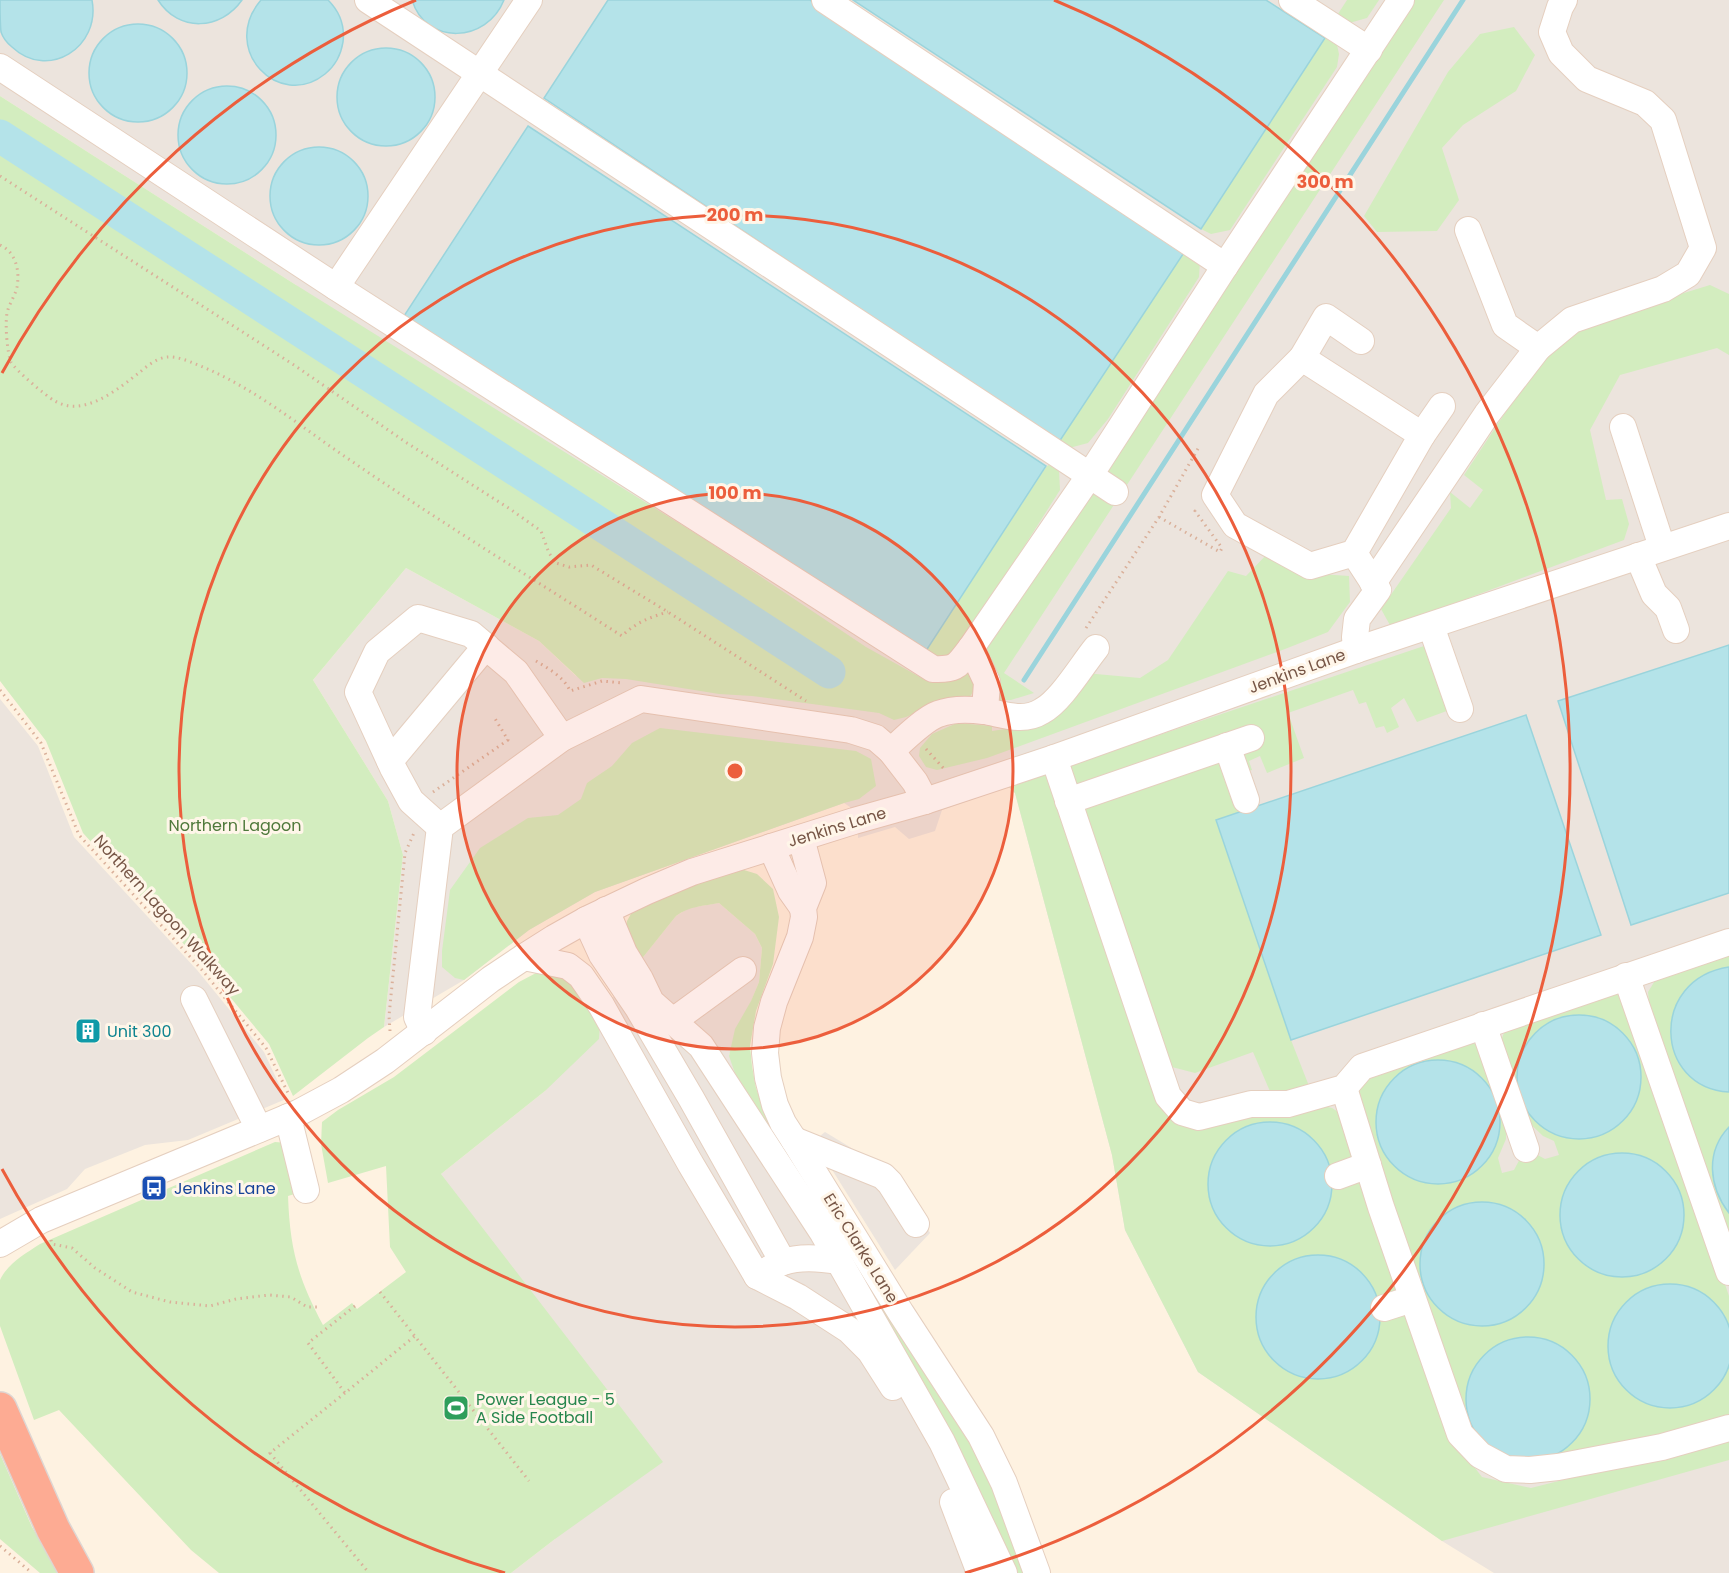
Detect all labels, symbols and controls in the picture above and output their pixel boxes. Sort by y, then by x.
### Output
text: 300 m [1296,169,1354,194]
text: 200 m [707,202,763,227]
text: 100 m [708,480,762,505]
street label: Jenkins Lane [1245,643,1349,699]
centre of rings [725,761,745,781]
street label: Jenkins Lane [785,801,889,853]
park label: Northern Lagoon [168,814,302,837]
street label: Northern Lagoon Walkway [89,830,245,1000]
building icon: Unit 300 [73,1016,103,1046]
place label: Unit 300 [107,1020,172,1043]
bus stop icon: Jenkins Lane [139,1173,169,1203]
place label: Jenkins Lane [174,1177,276,1200]
street label: Eric Clarke Lane [818,1189,904,1307]
place label: Power League - 5 A Side Football [476,1388,615,1429]
sports icon: Power League - 5 A Side Football [441,1393,471,1423]

